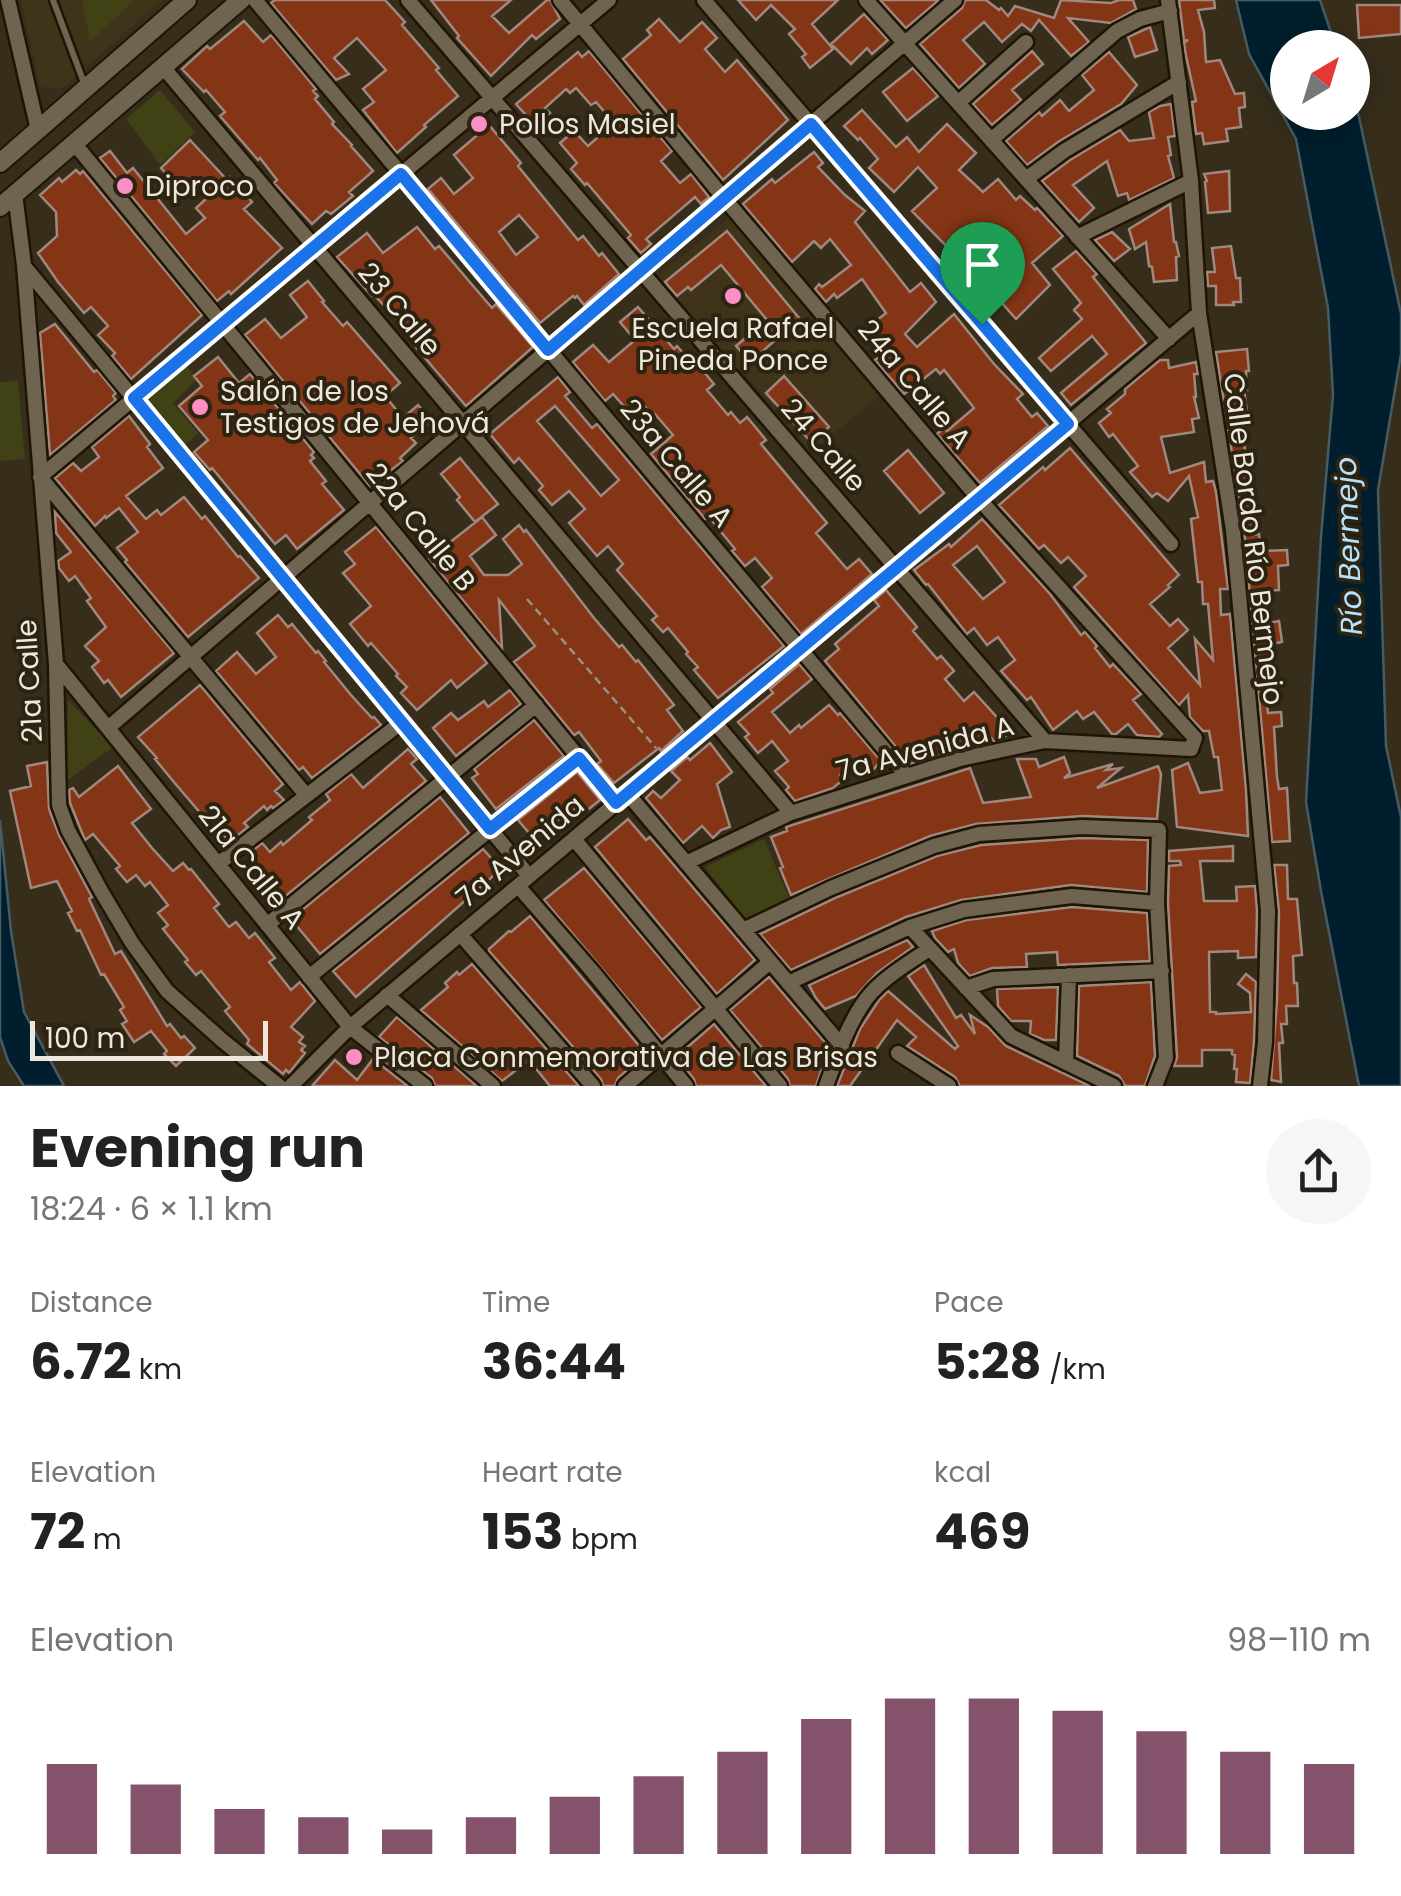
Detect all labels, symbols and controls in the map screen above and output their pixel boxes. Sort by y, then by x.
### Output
north arrow [1270,30,1370,130]
map controls [1270,30,1370,130]
place label: Pollos Masiel [499,105,676,144]
marker: Pollos Masiel [468,113,490,135]
place label: Diproco [145,167,254,206]
marker: Diproco [114,175,136,197]
pin [940,222,1025,325]
icon: arrive [955,237,1010,292]
street label: 23 Calle [349,254,450,365]
marker: Escuela Rafael Pineda Ponce [722,285,744,307]
place label: Escuela Rafael Pineda Ponce [632,309,834,380]
street label: 24a Calle A [849,311,980,457]
street label: Calle Bordo Río Bermejo [1214,371,1293,707]
place label: Salón de los Testigos de Jehová [220,372,490,443]
street label: 24 Calle [772,390,875,501]
street label: 23a Calle A [611,391,742,536]
marker: Salón de los Testigos de Jehová [189,396,211,418]
street label: 22a Calle B [357,455,485,600]
water label: Río Bermejo [1324,456,1373,636]
street label: 21a Calle [7,618,52,743]
street label: 7a Avenida A [832,706,1018,791]
street label: 7a Avenida [448,786,593,917]
street label: 21a Calle A [189,797,314,938]
scale bar [30,1016,268,1060]
text: 100 m [45,1019,125,1058]
place label: Placa Conmemorativa de Las Brisas [374,1038,878,1077]
marker: Placa Conmemorativa de Las Brisas [343,1046,365,1068]
text: Evening run [30,1109,365,1186]
button: share [1266,1119,1371,1224]
text: 18:24 · 6 × 1.1 km [30,1186,273,1231]
text: Distance [30,1283,153,1322]
text: Time [482,1283,550,1322]
text: Pace [934,1283,1004,1322]
text: 6.72 [30,1326,131,1397]
text: 36:44 [482,1326,626,1397]
text: 5:28 [934,1326,1042,1397]
text: km [131,1350,182,1389]
text: /km [1042,1350,1106,1389]
text: Elevation [30,1453,156,1492]
text: Heart rate [482,1453,623,1492]
text: kcal [934,1453,991,1492]
text: 72 [30,1496,85,1567]
text: 153 [482,1496,564,1567]
text: 469 [934,1496,1030,1567]
text: m [85,1520,122,1559]
text: bpm [564,1520,638,1559]
text: Elevation [30,1617,174,1662]
text: 98–110 m [1227,1617,1371,1662]

